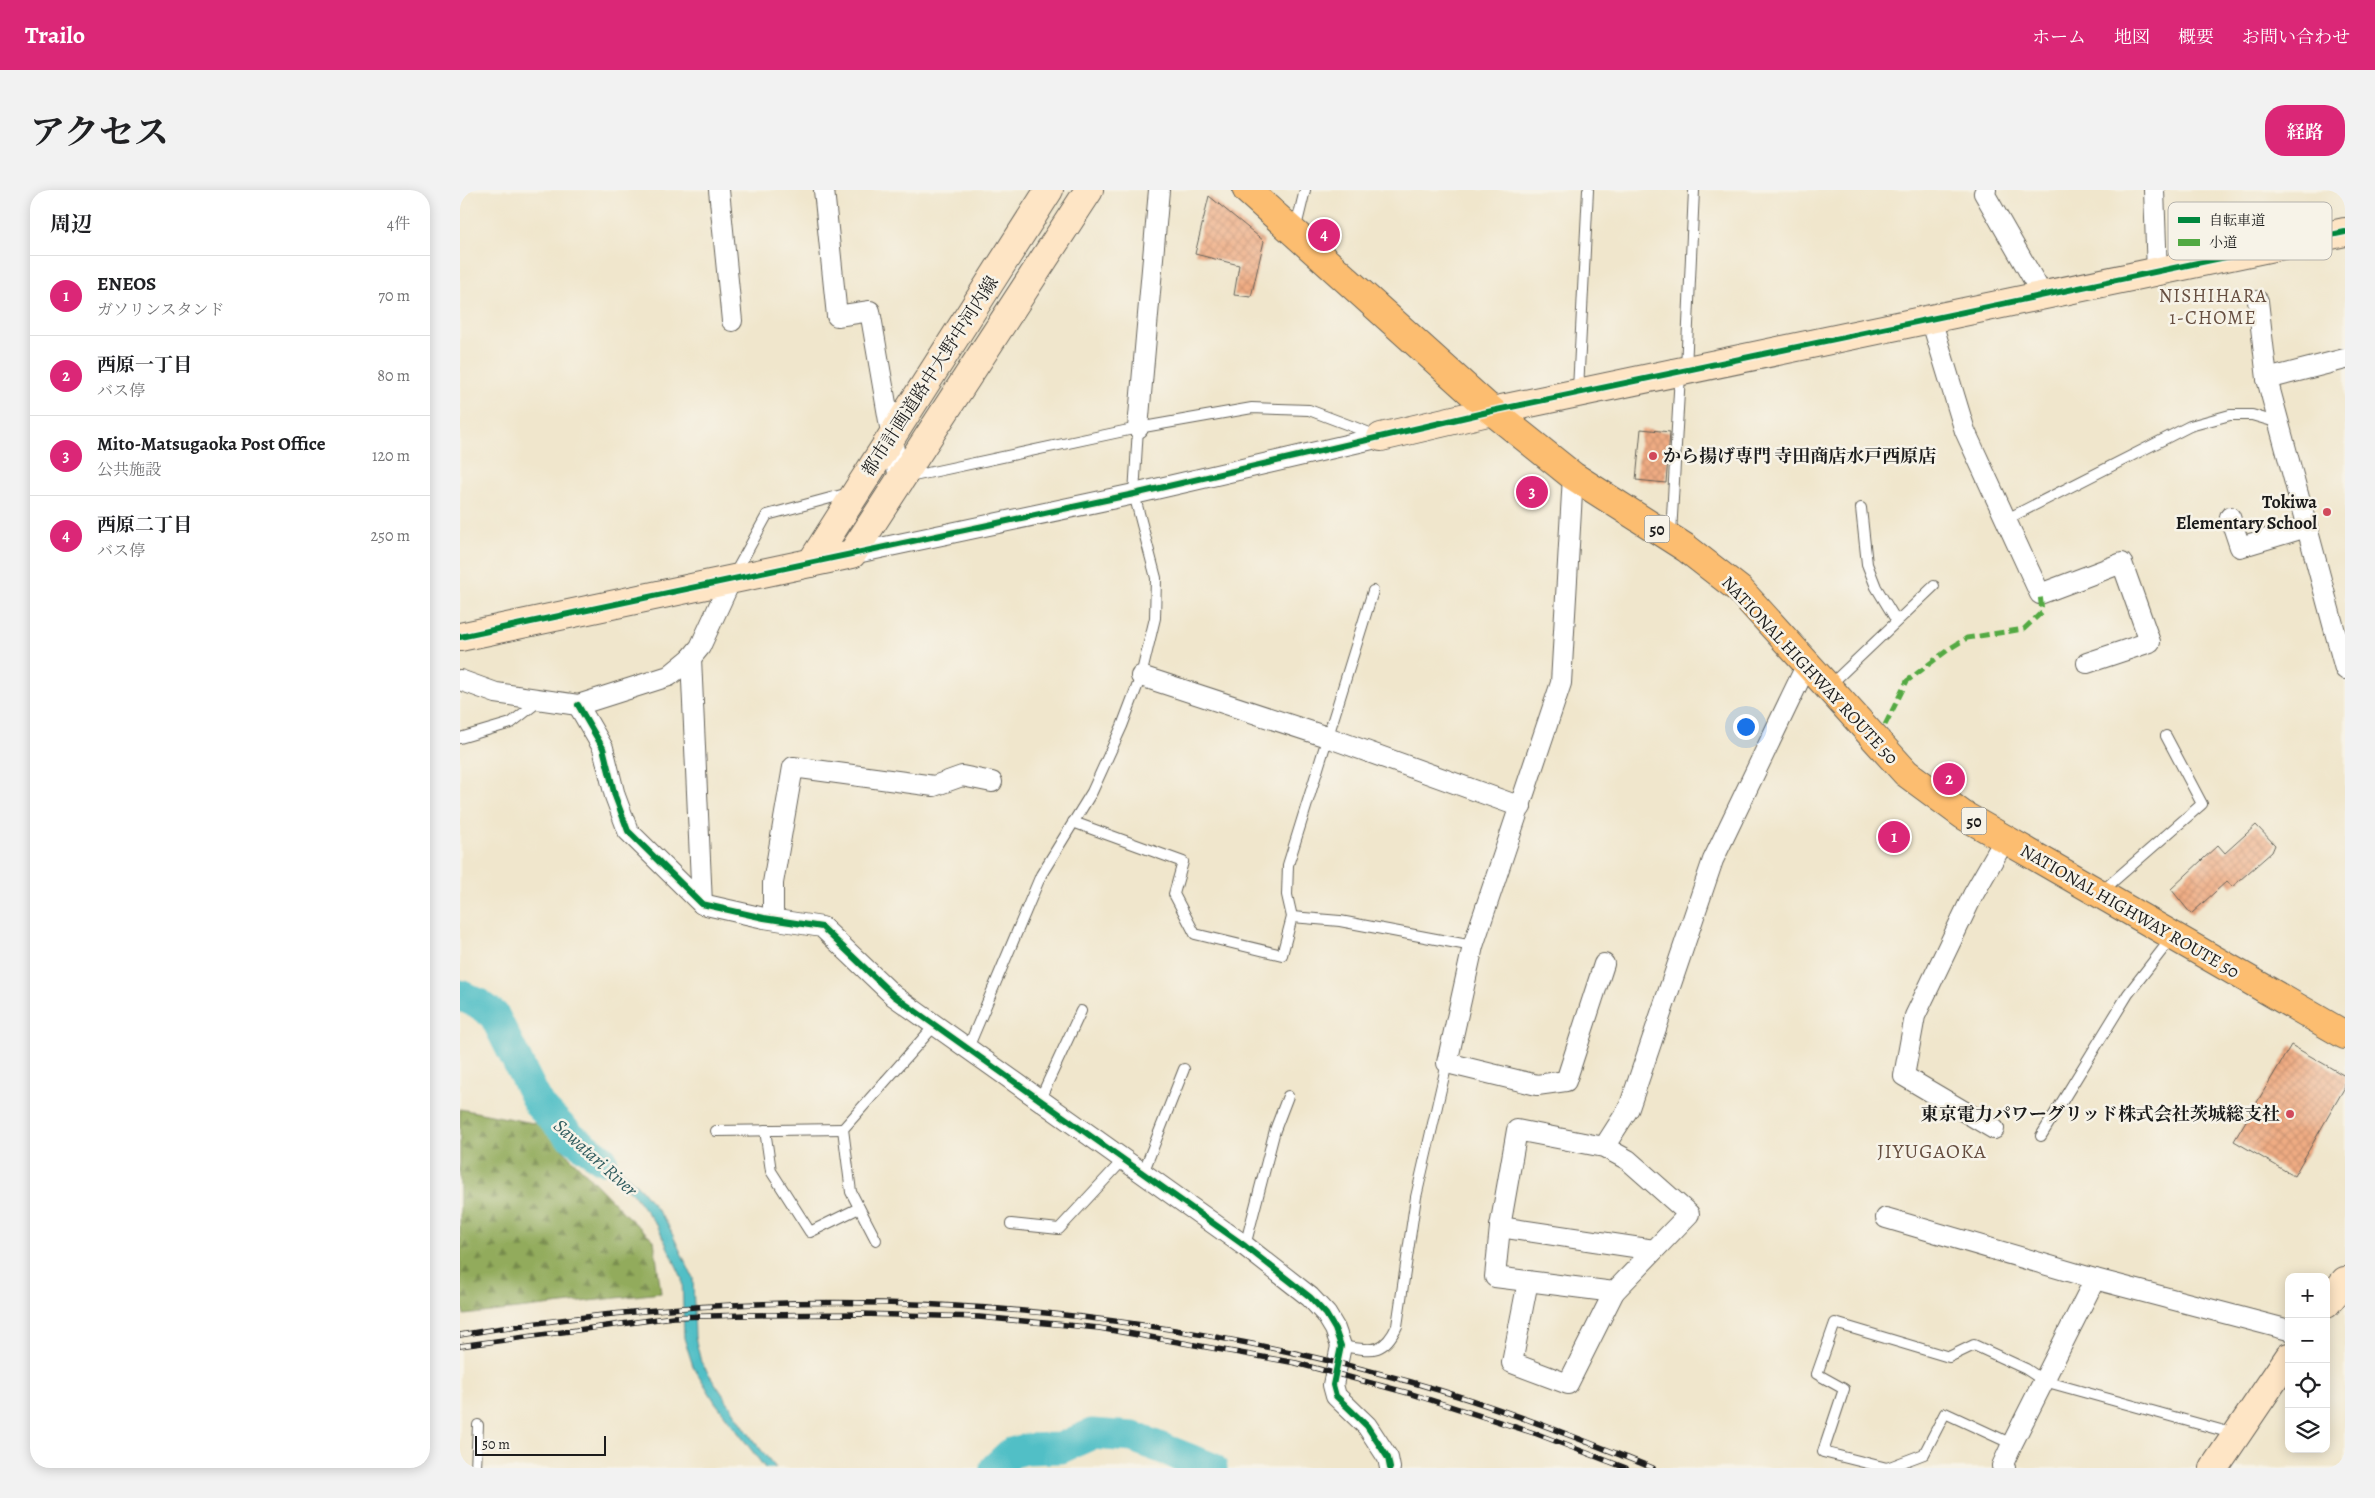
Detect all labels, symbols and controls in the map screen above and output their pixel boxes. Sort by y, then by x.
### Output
text: Trailo [25,19,85,51]
text: ホーム [2032,25,2086,49]
text: 地図 [2114,25,2150,49]
text: 概要 [2178,25,2214,49]
text: お問い合わせ [2242,25,2350,49]
button: 経路 [2265,105,2345,156]
text: アクセス [30,108,169,156]
legend [2168,202,2332,260]
text: 周辺 [50,210,92,238]
text: 自転車道 [2209,211,2265,230]
text: 4件 [387,213,410,235]
pin: 4 [1308,216,1340,254]
text: 小道 [2209,233,2237,252]
text: ENEOS [97,271,156,297]
street label: 都市計画道路中大野中河内線 [856,271,1004,481]
district label: NISHIHARA 1-CHOME [2159,283,2267,331]
text: 1 [63,285,69,307]
text: 70 m [378,285,410,307]
text: ガソリンスタンド [97,299,225,321]
text: 西原一丁目 [97,352,192,378]
text: 2 [62,365,70,387]
text: 80 m [377,365,410,387]
text: バス停 [97,380,145,402]
text: Mito-Matsugaoka Post Office [97,431,326,457]
place label: から揚げ専門 寺田商店水戸西原店 [1663,444,1936,468]
text: 3 [63,445,69,467]
text: 120 m [372,445,410,467]
marker: から揚げ専門 寺田商店水戸西原店 [1647,450,1659,462]
text: 公共施設 [97,459,161,481]
pin: 3 [1516,473,1548,511]
place label: Tokiwa Elementary School [2176,490,2317,535]
marker: Tokiwa Elementary School [2321,506,2333,518]
text: 西原二丁目 [97,512,192,538]
road number: 50 [1644,516,1670,542]
text: 4 [62,525,70,547]
text: 250 m [371,525,410,547]
text: バス停 [97,540,145,562]
street label: NATIONAL HIGHWAY ROUTE 50 [1716,571,1904,769]
your location [1733,714,1759,740]
pin: 2 [1933,760,1965,798]
road number: 50 [1962,808,1986,834]
pin: 1 [1878,818,1910,856]
street label: NATIONAL HIGHWAY ROUTE 50 [2016,838,2244,984]
place label: 東京電力パワーグリッド株式会社茨城総支社 [1921,1102,2280,1126]
marker: 東京電力パワーグリッド株式会社茨城総支社 [2284,1108,2296,1120]
water label: Sawatari River [548,1113,644,1203]
district label: JIYUGAOKA [1877,1138,1987,1165]
map controls [2285,1273,2330,1453]
button: + [2285,1273,2330,1318]
button: − [2285,1318,2330,1363]
button: locate [2285,1363,2330,1408]
button: layers [2285,1408,2330,1453]
scale bar [475,1433,606,1456]
text: 50 m [482,1435,510,1454]

